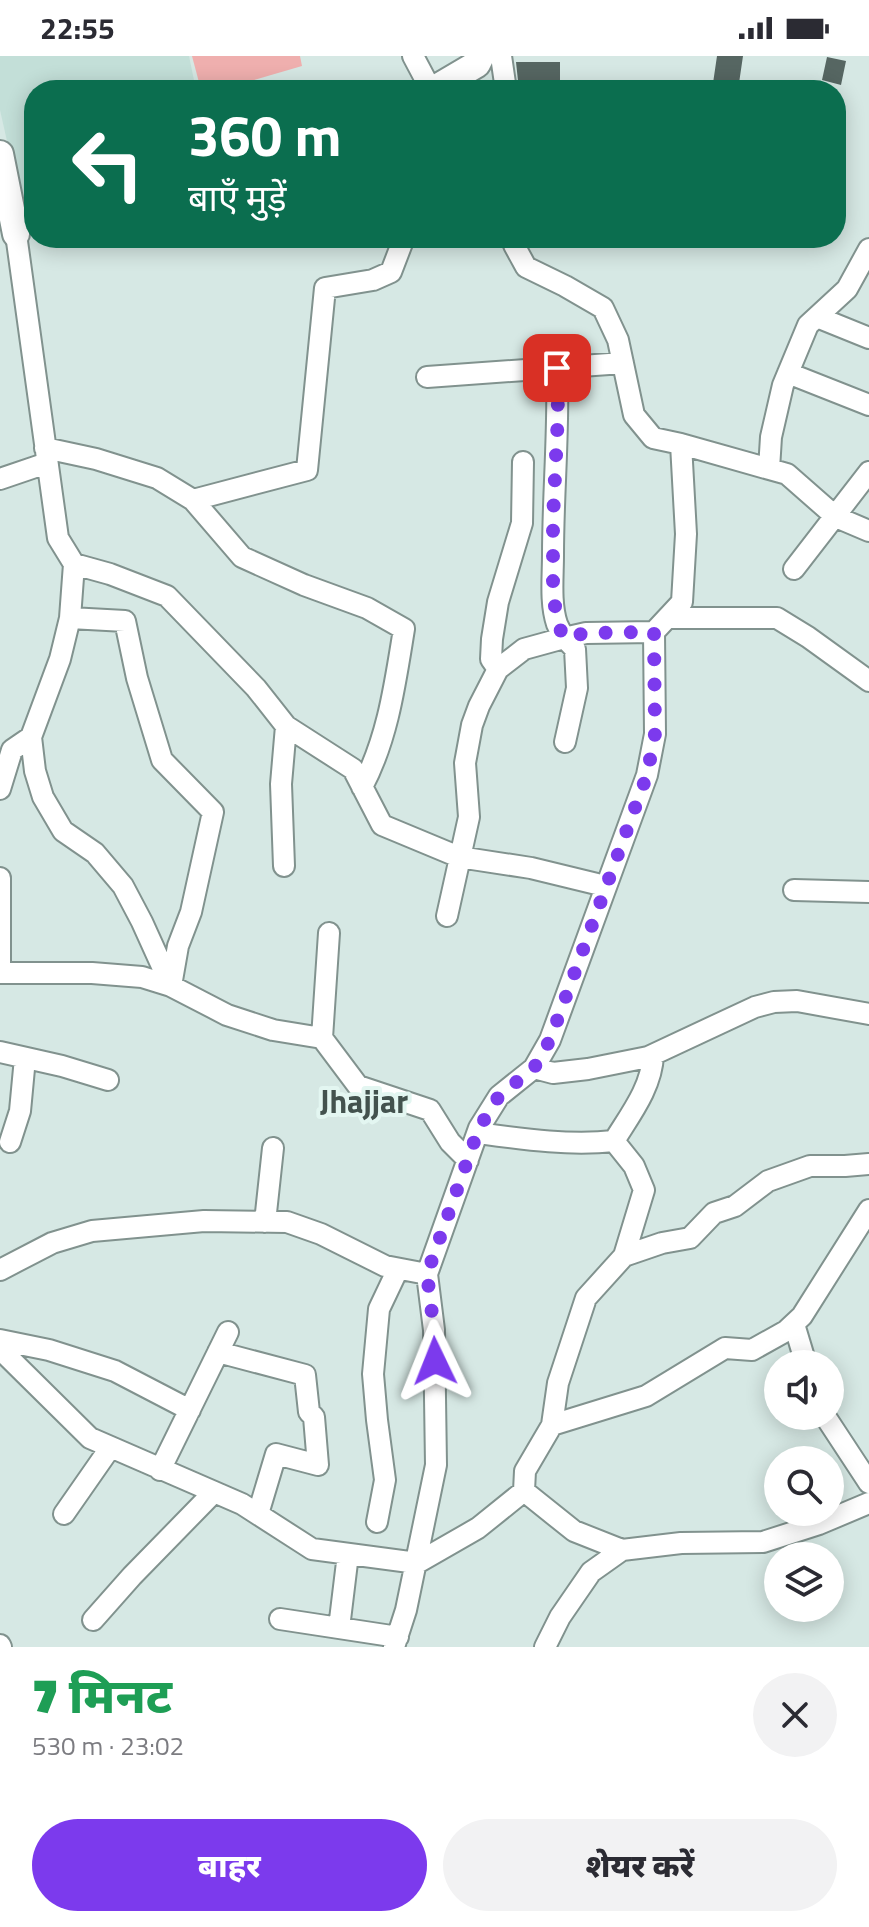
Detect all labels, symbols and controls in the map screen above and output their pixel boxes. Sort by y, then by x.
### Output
text: 22:55 [40,5,115,51]
text: 360 m [188,93,341,178]
icon: left [56,112,160,216]
text: बाएँ मुड़ें [188,170,287,225]
pin [523,334,591,402]
icon: arrive [535,346,579,390]
district label: Jhajjar [320,1077,408,1125]
position arrow [393,1319,477,1403]
map controls [764,1350,844,1622]
button: sound [764,1350,844,1430]
button: search [764,1446,844,1526]
button: layers [764,1542,844,1622]
text: 7 मिनट [32,1659,172,1732]
button: close [753,1673,837,1757]
text: 530 m · 23:02 [32,1726,184,1765]
button: बाहर [32,1819,427,1911]
button: शेयर करें [443,1819,837,1911]

